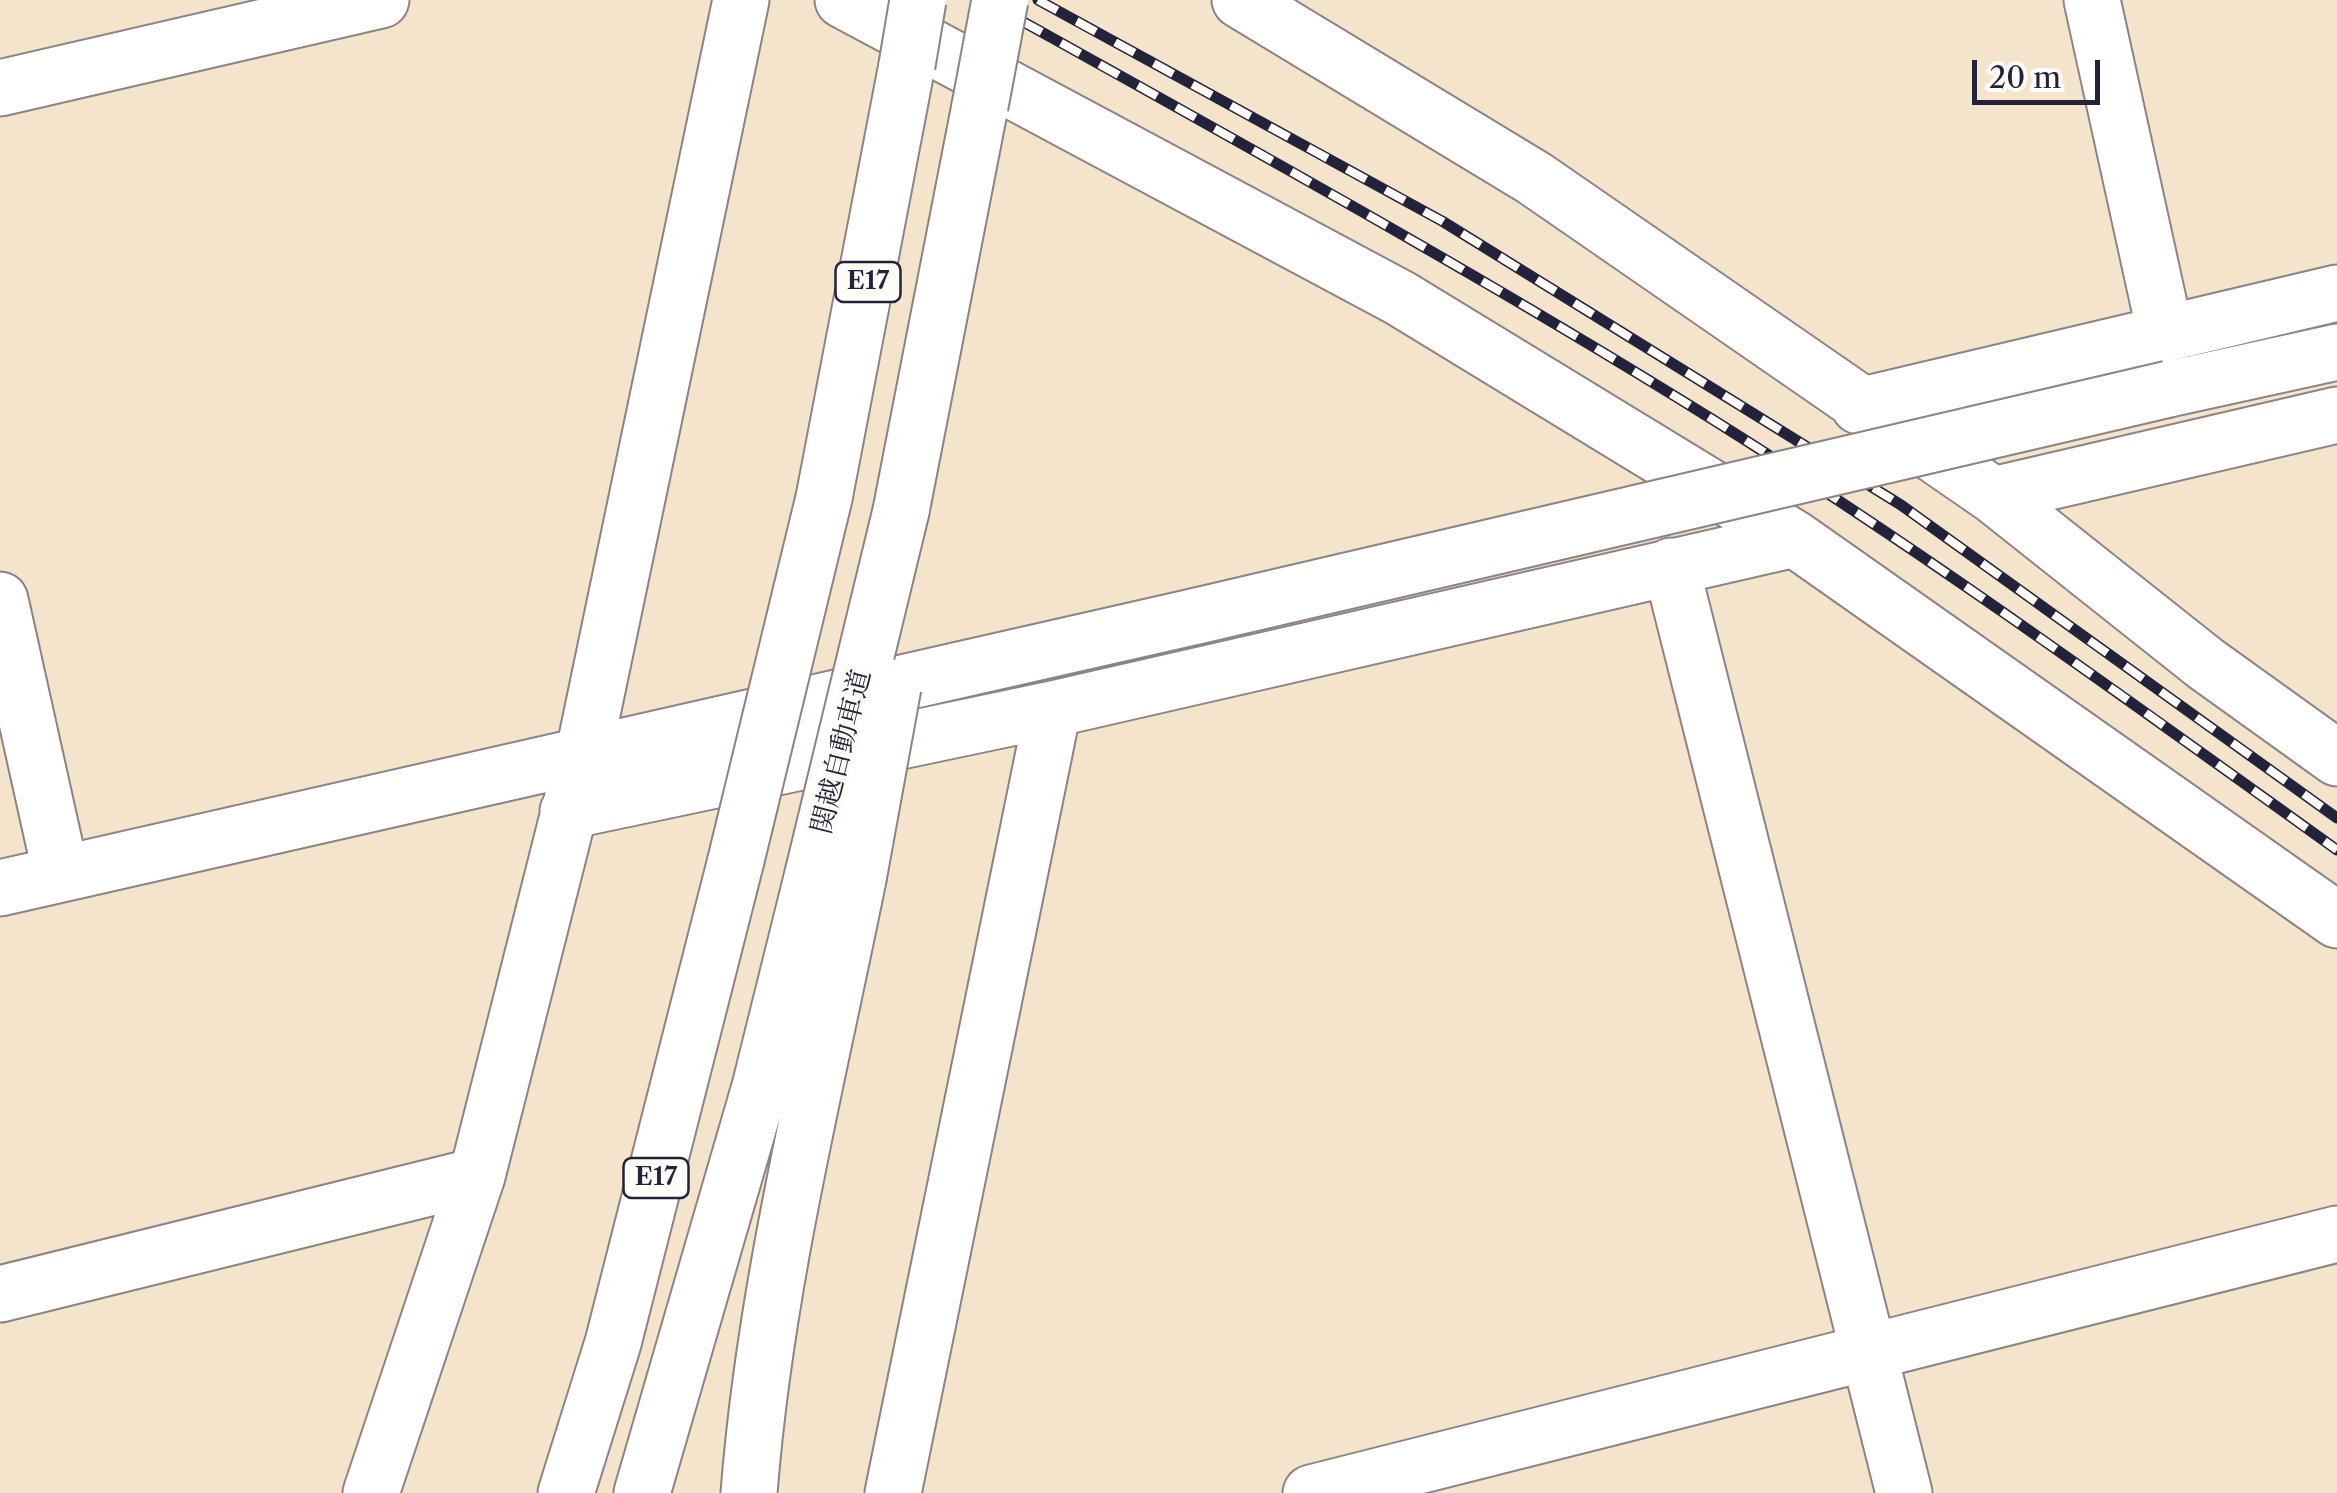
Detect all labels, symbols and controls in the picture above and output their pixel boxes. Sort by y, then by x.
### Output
scale bar [1977,40,2104,102]
text: 20 m [1989,59,2061,96]
road number: E17 [836,262,900,302]
street label: 関越自動車道 [805,666,879,838]
road number: E17 [624,1158,688,1198]

